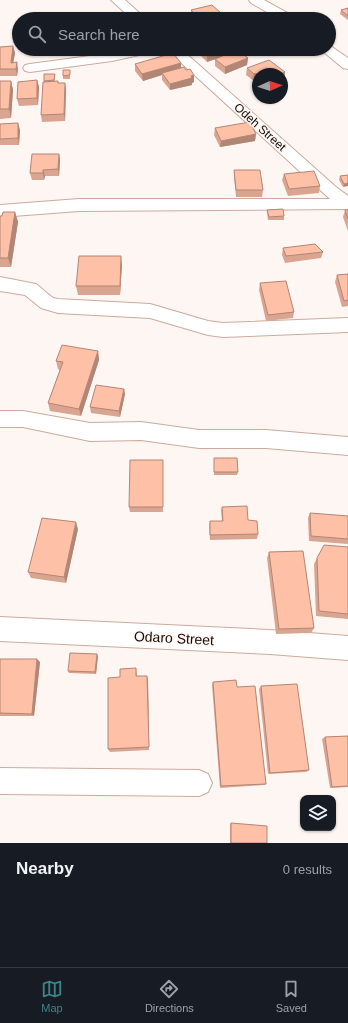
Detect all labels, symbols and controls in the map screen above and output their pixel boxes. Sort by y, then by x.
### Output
search box [12,12,336,56]
icon: search [26,23,48,45]
text: Search here [58,26,140,43]
north arrow [252,68,288,104]
street label: Odeh Street [231,100,289,154]
street label: Odaro Street [134,628,215,648]
map controls [300,795,336,831]
button: layers [300,795,336,831]
text: Nearby [16,859,74,878]
text: 0 results [283,862,332,877]
tab: Map [41,978,63,1014]
tab: Directions [145,978,194,1014]
tab: Saved [276,978,307,1014]

